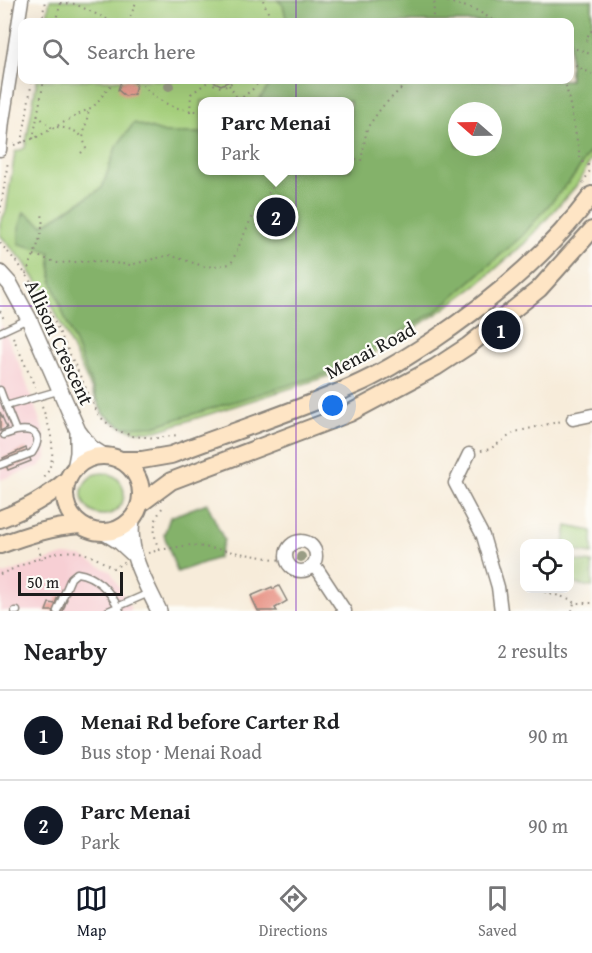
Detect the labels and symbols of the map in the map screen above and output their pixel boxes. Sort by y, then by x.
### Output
north arrow [448,102,502,156]
pin: 2 [256,194,296,240]
street label: Allison Crescent [18,274,102,410]
pin: 1 [482,308,520,352]
street label: Menai Road [320,314,420,386]
your location [318,391,347,420]
scale bar [18,569,123,596]

